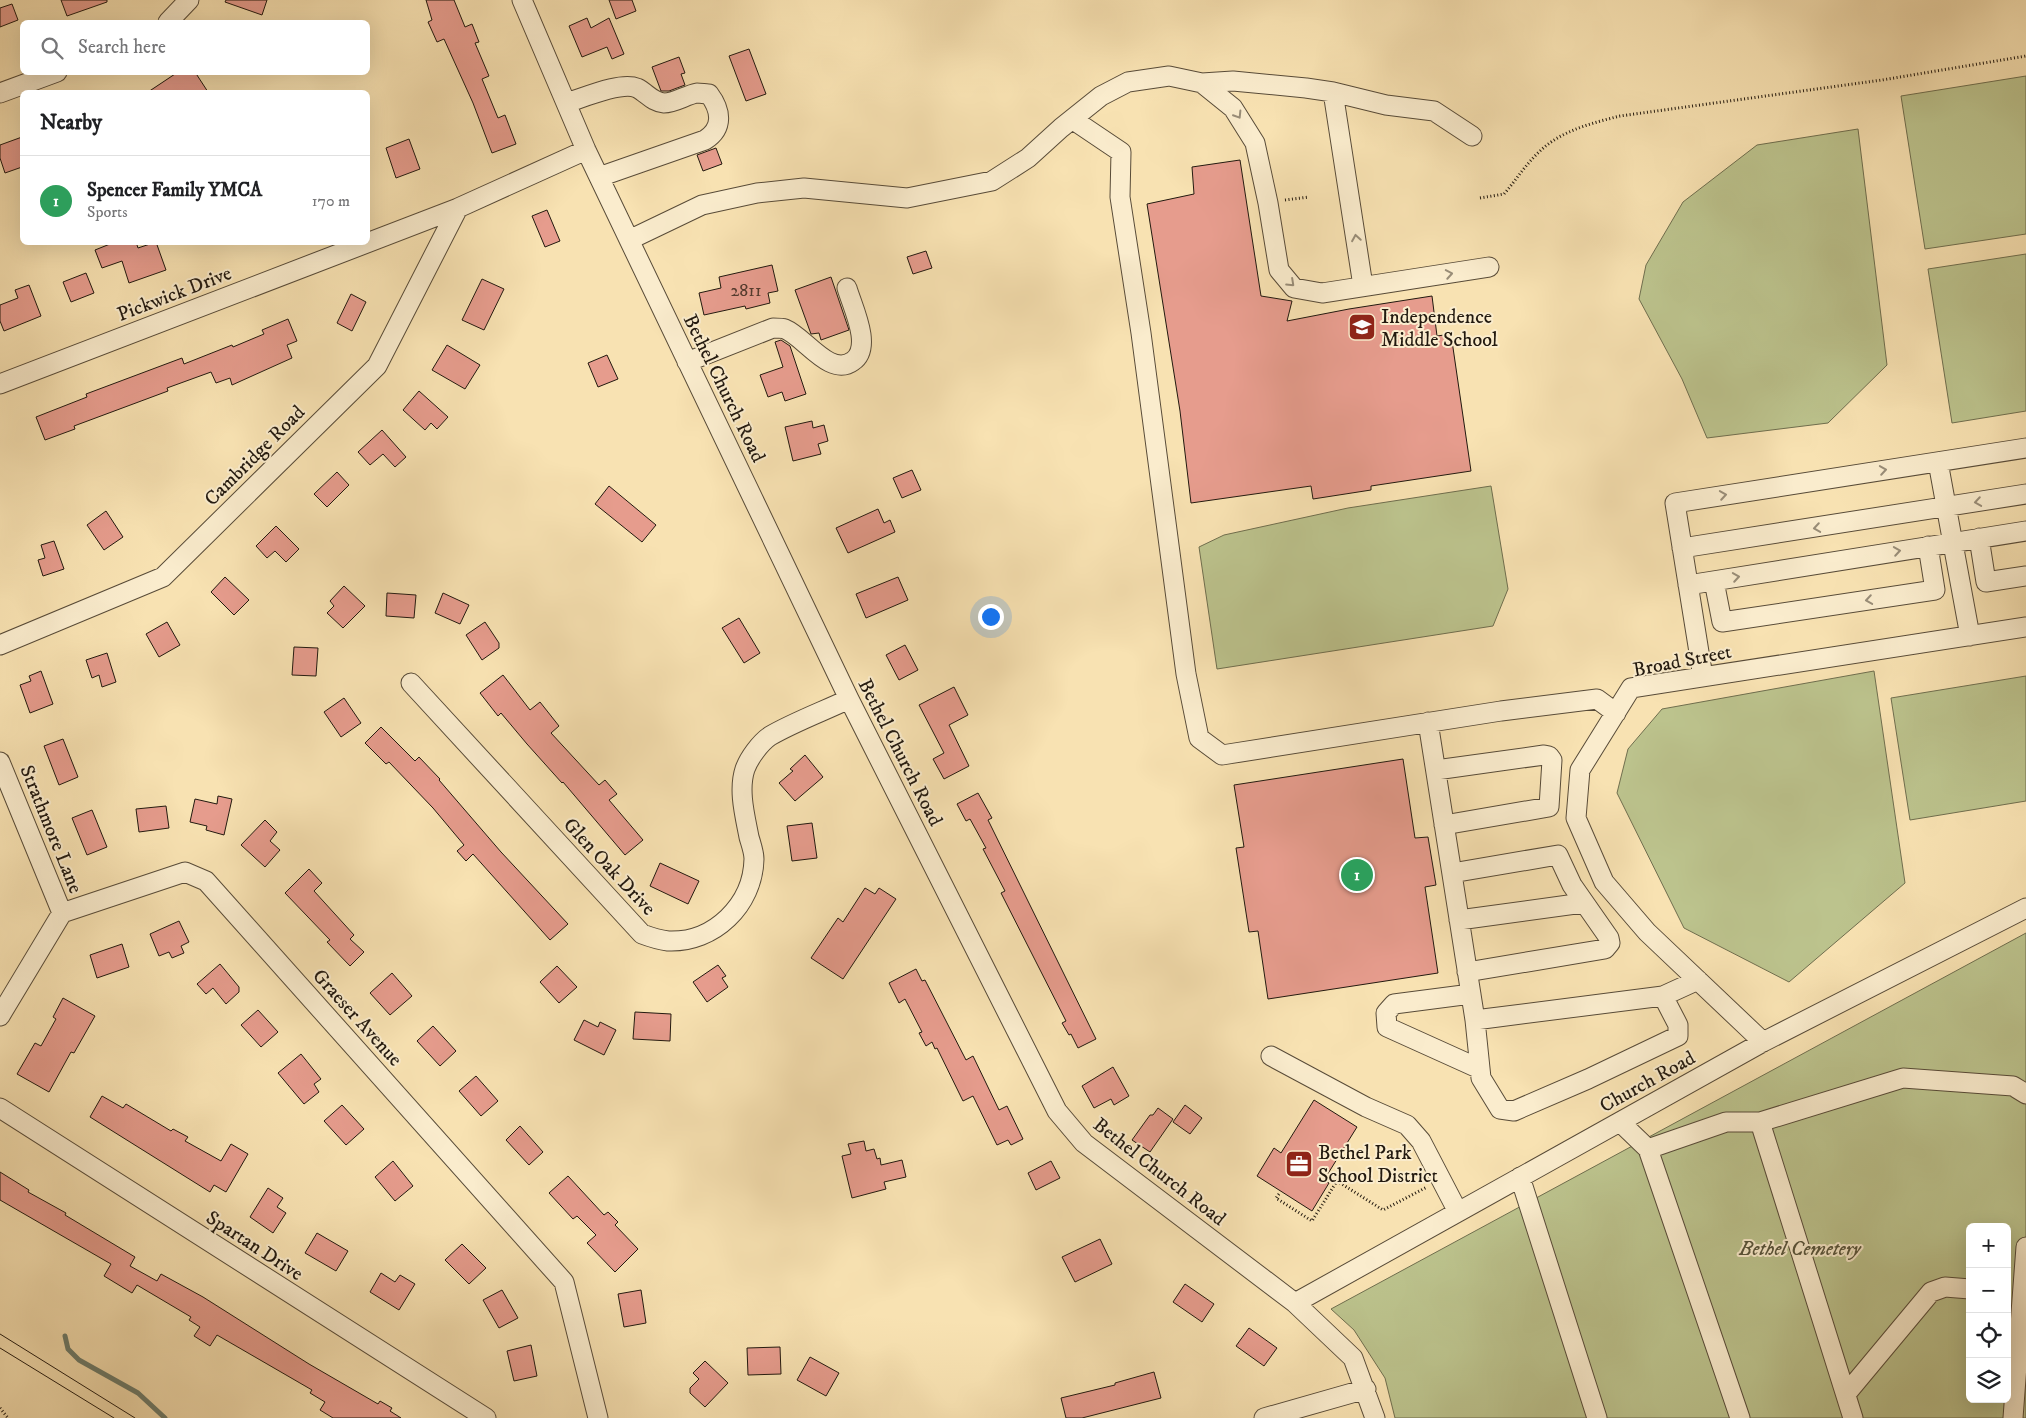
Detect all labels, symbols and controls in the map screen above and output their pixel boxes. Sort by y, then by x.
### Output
search box [20,20,370,75]
icon: search [38,34,66,62]
text: Search here [78,36,166,59]
text: Nearby [40,110,102,136]
one-way arrow [1232,110,1241,119]
text: Spencer Family YMCA [87,179,262,202]
text: 1 [53,191,59,211]
text: 170 m [312,191,350,211]
text: Sports [87,202,128,222]
one-way arrow [1351,234,1361,243]
street label: Pickwick Drive [114,261,235,328]
one-way arrow [1444,269,1453,279]
one-way arrow [1285,277,1294,286]
house number: 2811 [730,280,762,302]
place label: Independence Middle School [1381,305,1498,353]
street label: Bethel Church Road [677,310,770,467]
school or university icon: Independence Middle School [1347,312,1377,342]
street label: Cambridge Road [199,400,311,512]
one-way arrow [1879,466,1888,476]
one-way arrow [1719,490,1727,501]
one-way arrow [1973,496,1982,506]
one-way arrow [1813,522,1822,532]
one-way arrow [1892,547,1901,557]
one-way arrow [1732,573,1740,583]
one-way arrow [1865,594,1873,605]
your location [978,604,1004,630]
street label: Broad Street [1631,640,1734,683]
street label: Bethel Church Road [852,675,948,830]
street label: Strathmore Lane [14,762,88,897]
street label: Glen Oak Drive [557,813,660,921]
pin: 1 [1341,856,1373,894]
street label: Graeser Avenue [307,964,407,1072]
street label: Church Road [1596,1046,1700,1119]
street label: Bethel Church Road [1088,1113,1231,1232]
place label: Bethel Park School District [1318,1141,1438,1189]
office icon: Bethel Park School District [1284,1149,1314,1179]
street label: Spartan Drive [201,1206,307,1287]
map controls [1966,1223,2011,1403]
button: + [1966,1223,2011,1268]
park label: Bethel Cemetery [1738,1237,1862,1262]
button: − [1966,1268,2011,1313]
button: locate [1966,1313,2011,1358]
button: layers [1966,1358,2011,1403]

